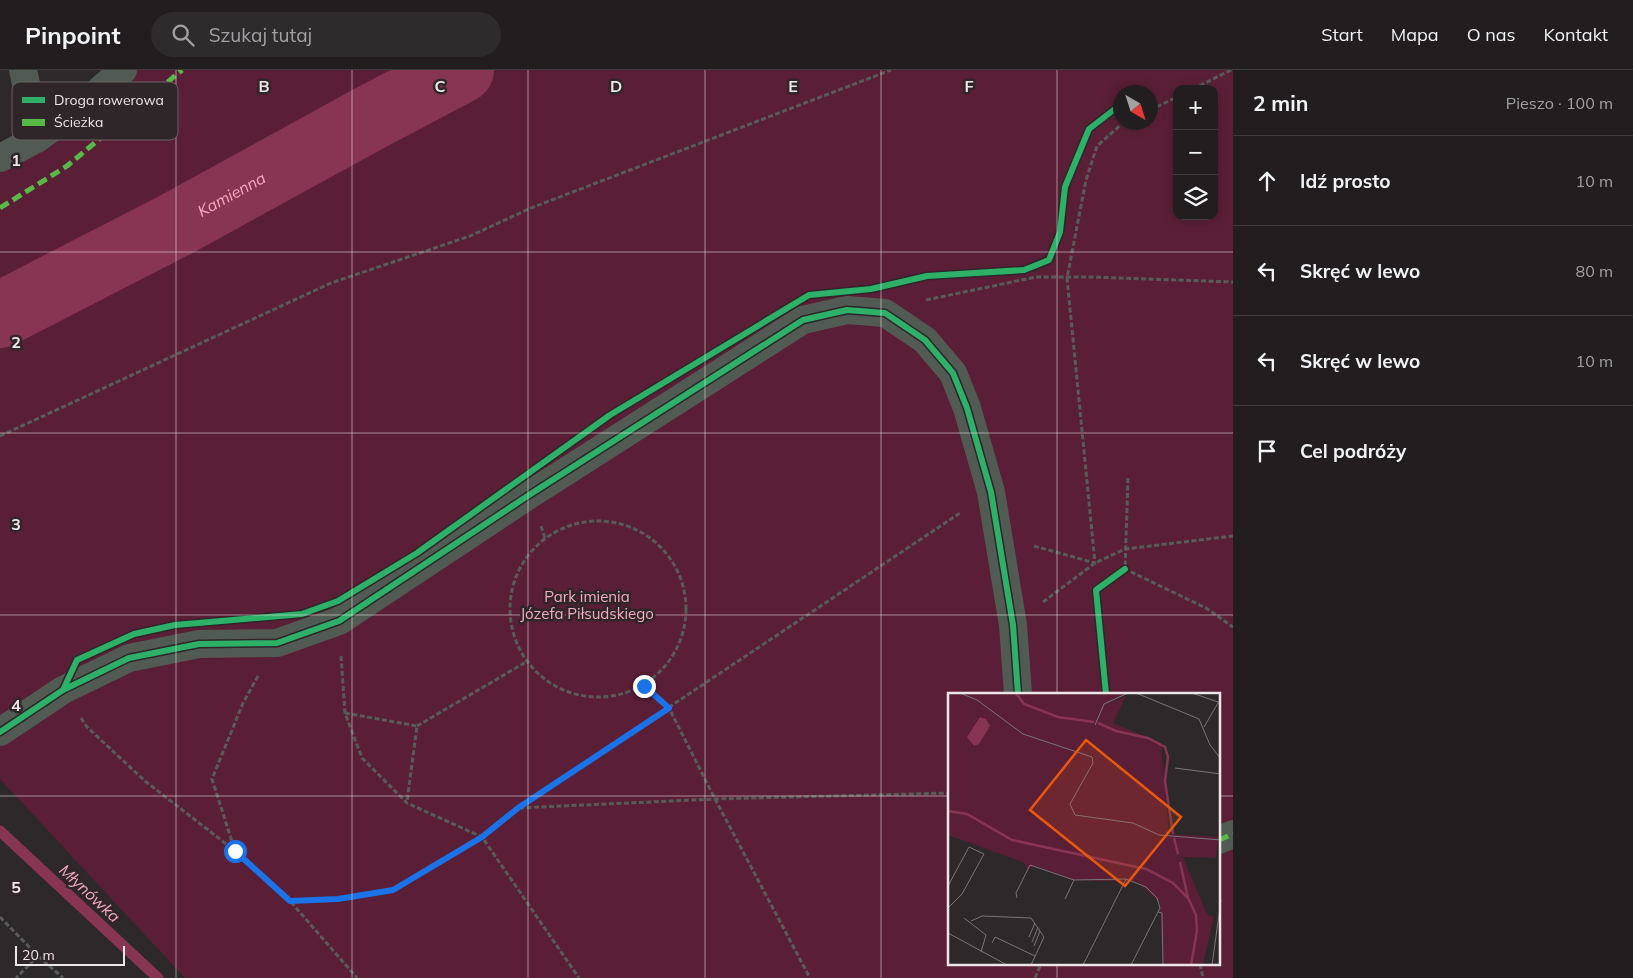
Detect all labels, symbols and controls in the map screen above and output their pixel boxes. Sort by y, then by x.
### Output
search box [151,12,501,57]
text: Pinpoint [25,20,121,50]
icon: search [169,21,197,49]
text: Szukaj tutaj [209,23,312,47]
text: Start [1321,23,1363,46]
text: Mapa [1391,23,1439,46]
text: O nas [1467,23,1516,46]
text: Kontakt [1544,23,1608,46]
text: B [258,76,270,96]
text: C [435,76,446,96]
text: D [610,76,622,96]
text: E [788,76,798,96]
text: F [964,76,974,96]
legend [12,82,178,140]
north arrow [1113,85,1158,130]
map controls [1173,85,1218,220]
button: + [1173,85,1218,130]
text: 2 min [1253,90,1308,116]
text: Droga rowerowa [54,91,164,109]
text: Pieszo · 100 m [1506,93,1613,113]
text: Ścieżka [54,113,103,131]
button: − [1173,130,1218,175]
text: 1 [11,150,21,170]
water label: Kamienna [194,167,269,221]
icon: ahead [1253,167,1281,195]
text: Idź prosto [1300,169,1391,193]
text: 10 m [1576,171,1613,191]
button: layers [1173,175,1218,220]
icon: left [1253,257,1281,285]
text: Skręć w lewo [1300,259,1420,283]
text: 80 m [1576,261,1613,281]
text: 2 [11,332,21,352]
icon: left [1253,347,1281,375]
text: Skręć w lewo [1300,349,1420,373]
text: 10 m [1576,351,1613,371]
icon: arrive [1253,437,1281,465]
text: Cel podróży [1300,439,1406,463]
text: 3 [11,514,21,534]
park label: Park imienia Józefa Piłsudskiego [520,587,654,623]
route end [633,675,656,698]
inset map [948,693,1220,966]
text: 4 [11,695,21,715]
route start [224,840,247,863]
water label: Młynówka [55,860,125,927]
text: 5 [11,877,21,897]
scale bar [15,943,125,966]
text: 20 m [22,946,55,964]

